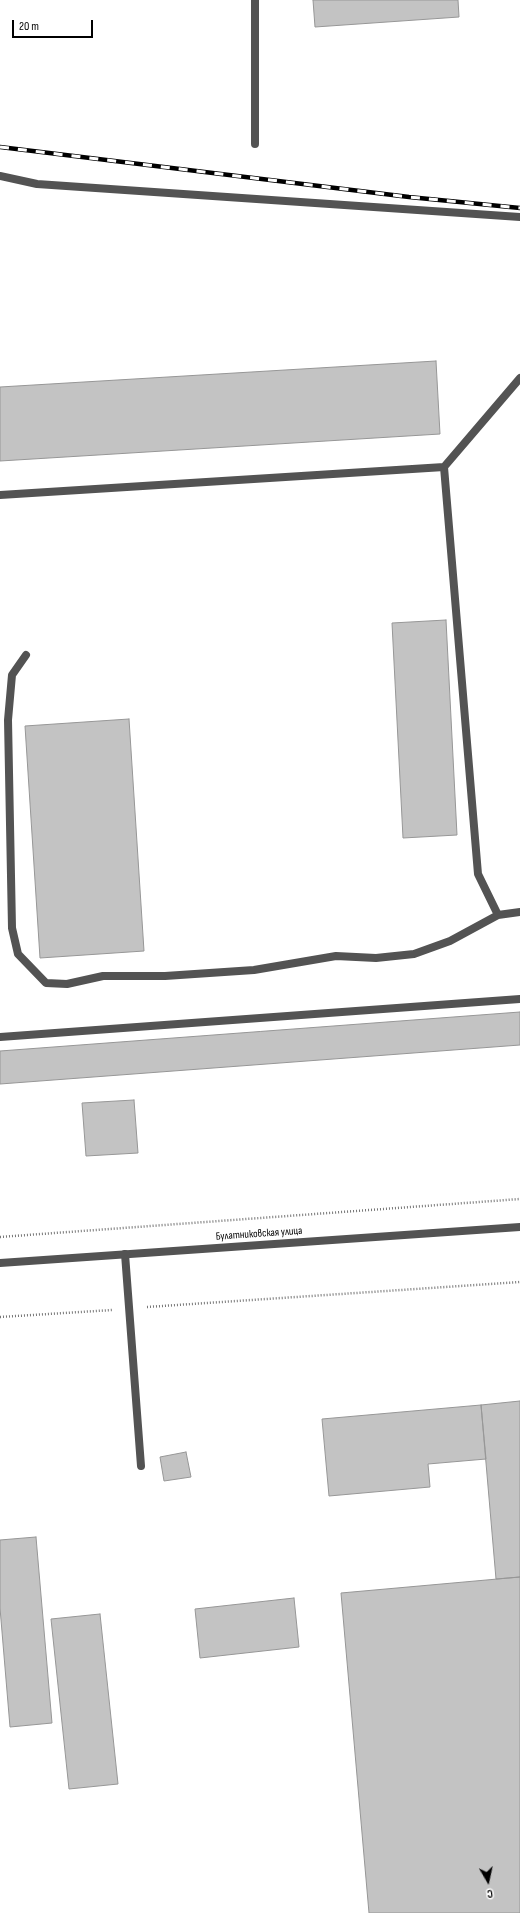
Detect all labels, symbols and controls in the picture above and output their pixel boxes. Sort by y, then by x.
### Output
scale bar [14,12,95,38]
text: 20 m [19,19,39,34]
street label: Булатниковская улица [215,1224,303,1244]
north arrow [468,1861,508,1901]
text: С [486,1886,494,1900]

